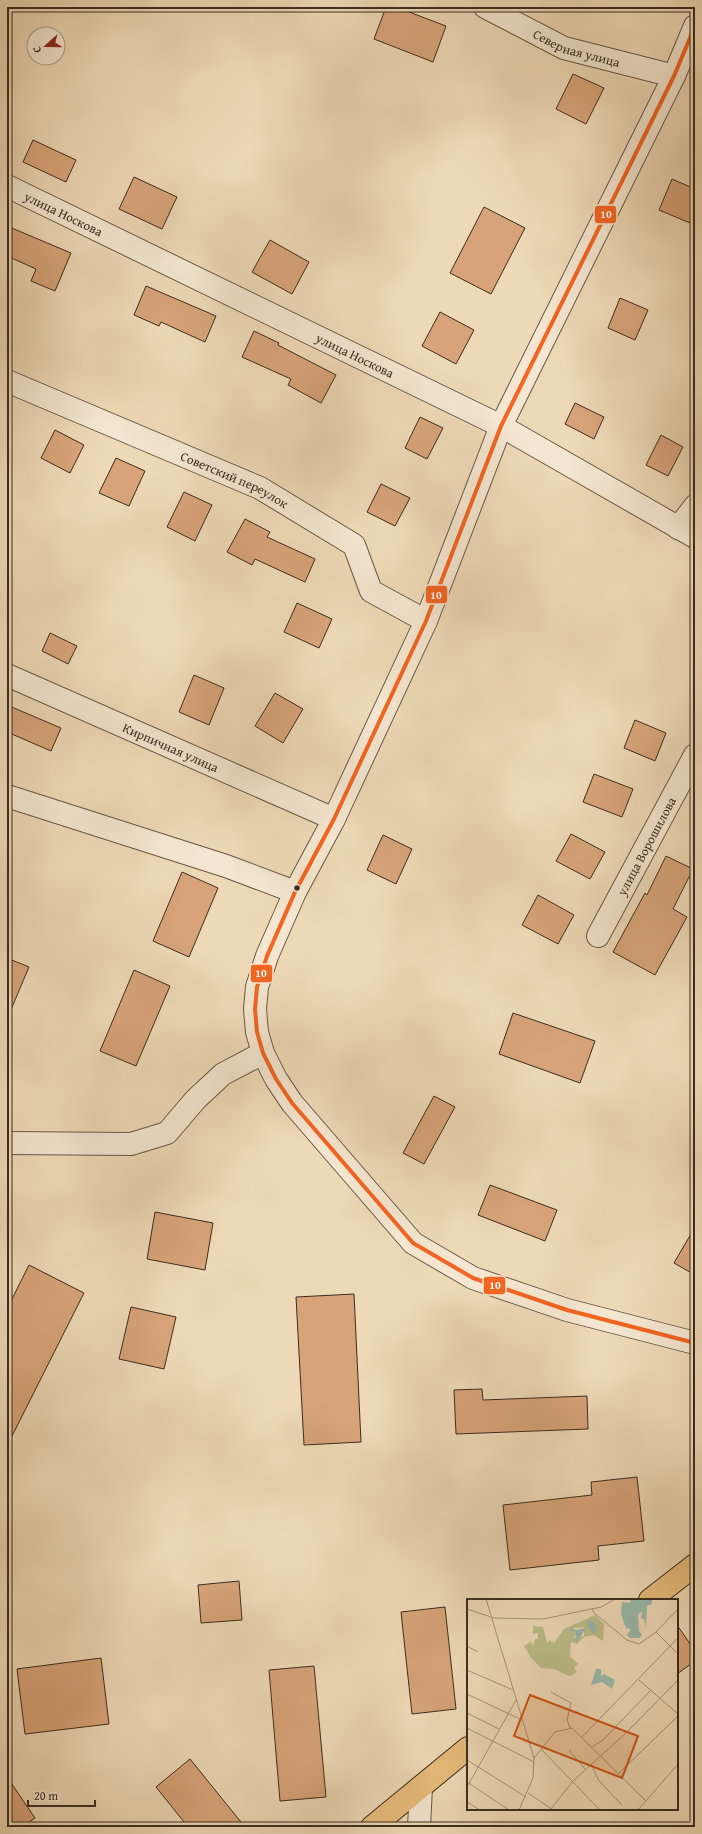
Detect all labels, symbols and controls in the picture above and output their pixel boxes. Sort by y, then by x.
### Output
street label: Северная улица [530,24,623,72]
north arrow [26,26,66,66]
text: С [28,44,45,55]
street label: улица Носкова [20,186,107,241]
line badge: 10 [594,205,617,224]
text: 10 [600,206,612,222]
street label: улица Носкова [312,328,398,383]
street label: Советский переулок [178,446,292,513]
line badge: 10 [425,585,448,604]
text: 10 [430,587,442,603]
street label: Кирпичная улица [120,718,223,777]
street label: улица Ворошилова [611,793,681,900]
unlabelled marker [292,883,302,893]
line badge: 10 [250,964,273,983]
text: 10 [255,965,267,981]
line badge: 10 [483,1276,506,1295]
text: 10 [489,1277,501,1293]
inset map [467,1599,678,1810]
scale bar [28,1782,95,1808]
text: 20 m [34,1787,58,1804]

